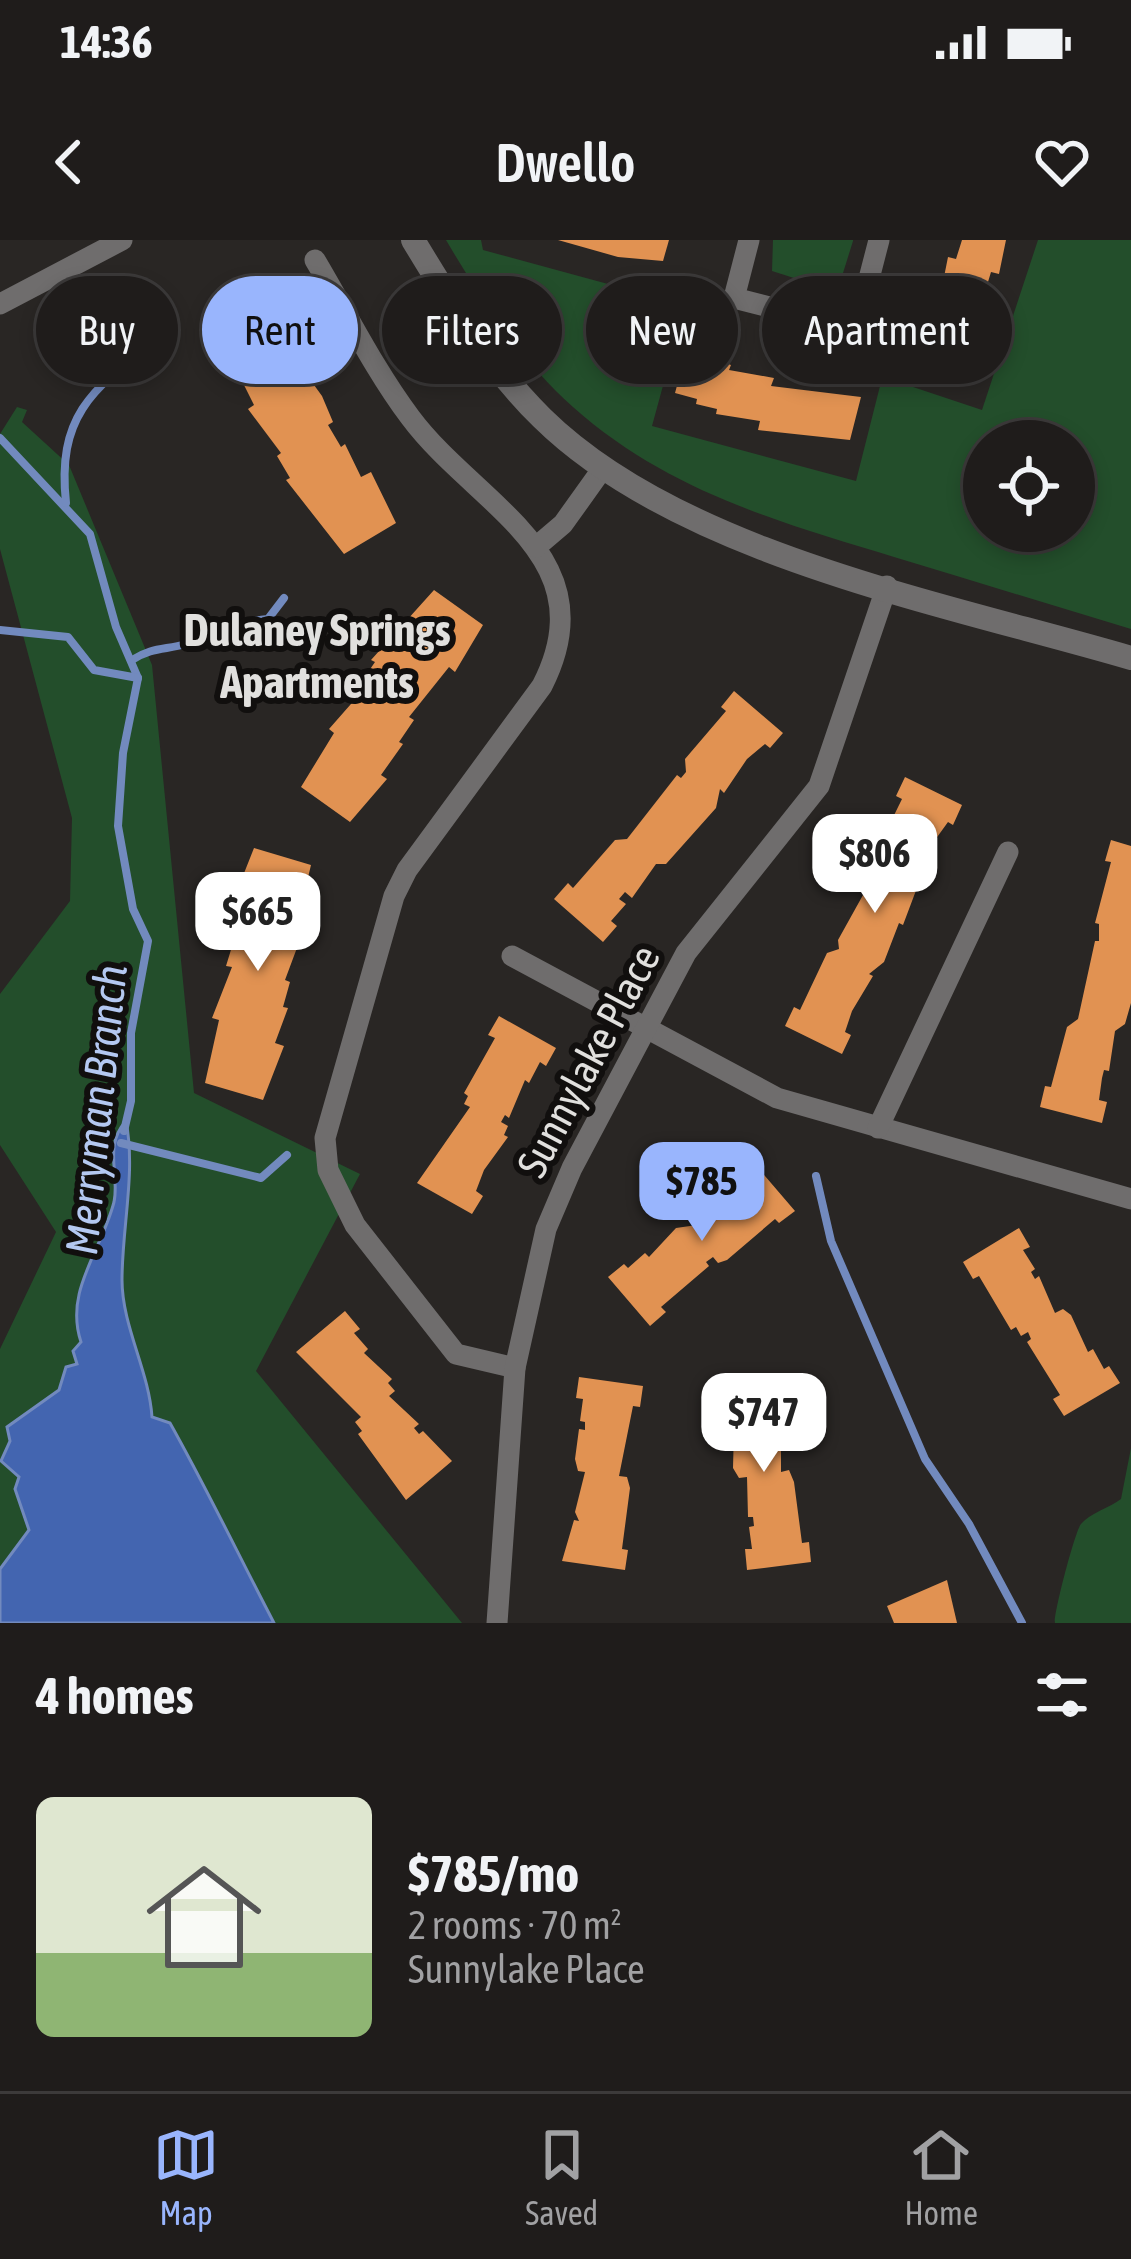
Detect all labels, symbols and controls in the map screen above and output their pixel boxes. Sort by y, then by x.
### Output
text: 14:36 [60,16,153,68]
icon: back [36,129,102,195]
icon: heart [1029,129,1095,195]
text: Dwello [496,132,635,193]
chip: Buy [36,276,178,384]
chip: Rent [202,276,358,384]
chip: Filters [382,276,562,384]
chip: New [586,276,738,384]
chip: Apartment [762,276,1012,384]
map controls [963,420,1095,552]
button: locate [963,420,1095,552]
district label: Dulaney Springs Apartments [183,604,451,708]
pin: $806 [804,814,946,916]
text: $806 [839,831,911,875]
pin: $665 [187,872,329,974]
text: $665 [222,889,294,933]
street label: Sunnylake Place [507,937,669,1185]
water label: Merryman Branch [55,962,137,1258]
pin: $785 [631,1142,773,1244]
text: $785 [666,1159,738,1203]
pin: $747 [693,1373,835,1475]
text: $747 [728,1390,800,1434]
icon: filters [1029,1662,1095,1728]
text: 4 homes [36,1666,194,1725]
text: $785/mo [408,1844,579,1903]
icon: home [132,1845,276,1989]
text: 2 rooms · 70 m² [408,1903,622,1947]
text: Sunnylake Place [408,1947,645,1991]
tab: Map [153,2122,219,2232]
tab: Saved [525,2122,598,2232]
tab: Home [904,2122,978,2232]

